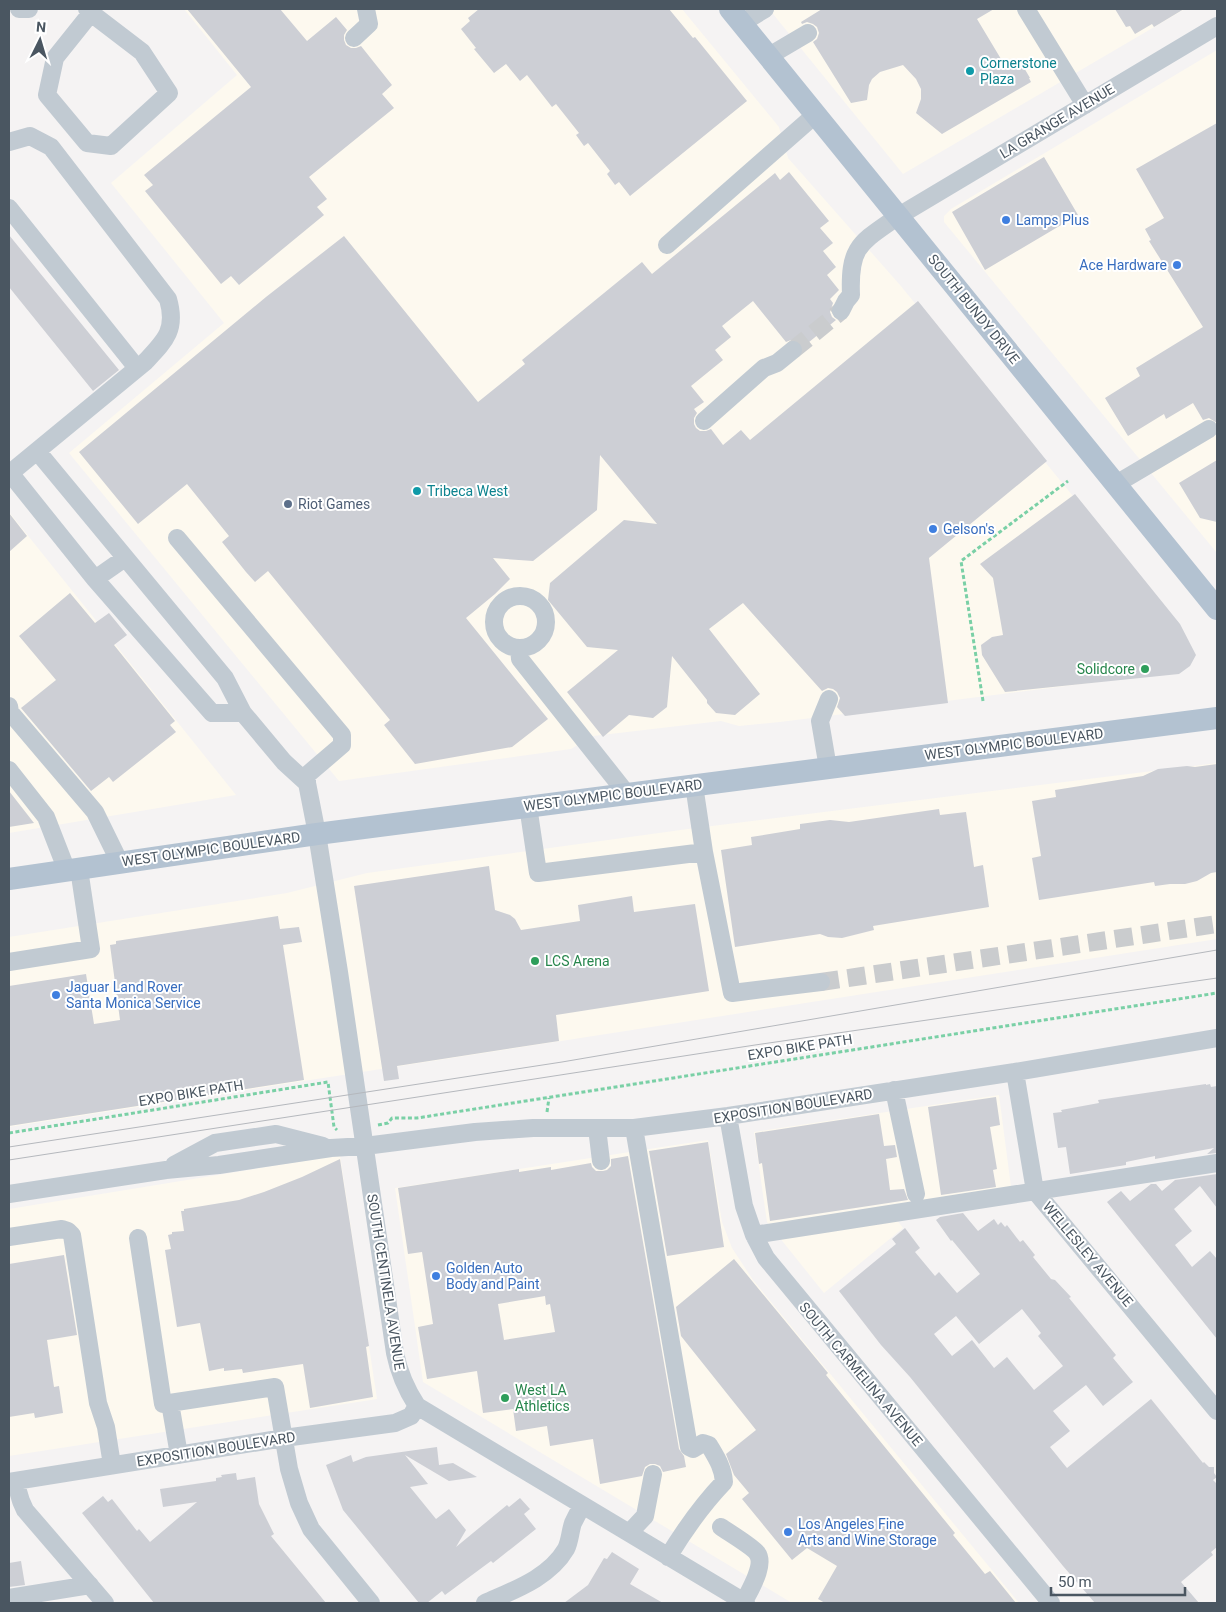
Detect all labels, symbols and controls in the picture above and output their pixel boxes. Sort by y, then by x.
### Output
north arrow [15,15,65,65]
text: N [36,19,47,35]
place label: Cornerstone Plaza [980,55,1057,87]
marker: Cornerstone Plaza [964,65,976,77]
street label: LA GRANGE AVENUE [997,80,1117,162]
place label: Lamps Plus [1016,212,1089,228]
marker: Lamps Plus [1000,214,1012,226]
street label: SOUTH BUNDY DRIVE [925,251,1023,367]
place label: Ace Hardware [1079,257,1167,273]
marker: Ace Hardware [1171,259,1183,271]
place label: Tribeca West [427,483,509,499]
marker: Tribeca West [411,485,423,497]
place label: Riot Games [298,496,370,512]
marker: Riot Games [282,498,294,510]
place label: Gelson's [943,521,995,537]
marker: Gelson's [927,523,939,535]
place label: Solidcore [1077,661,1135,677]
marker: Solidcore [1139,663,1151,675]
street label: WEST OLYMPIC BOULEVARD [924,725,1104,763]
street label: WEST OLYMPIC BOULEVARD [523,776,703,814]
street label: WEST OLYMPIC BOULEVARD [121,829,301,869]
place label: LCS Arena [545,953,610,969]
marker: LCS Arena [529,955,541,967]
place label: Jaguar Land Rover Santa Monica Service [66,979,201,1011]
marker: Jaguar Land Rover Santa Monica Service [50,989,62,1001]
street label: EXPO BIKE PATH [746,1031,854,1063]
street label: EXPO BIKE PATH [137,1077,245,1109]
street label: EXPOSITION BOULEVARD [712,1086,874,1126]
street label: SOUTH CENTINELA AVENUE [364,1193,408,1371]
street label: WELLESLEY AVENUE [1040,1198,1136,1310]
place label: Golden Auto Body and Paint [446,1260,540,1292]
marker: Golden Auto Body and Paint [430,1270,442,1282]
street label: SOUTH CARMELINA AVENUE [796,1299,926,1449]
place label: West LA Athletics [515,1382,570,1414]
marker: West LA Athletics [499,1392,511,1404]
street label: EXPOSITION BOULEVARD [135,1429,297,1469]
place label: Los Angeles Fine Arts and Wine Storage [798,1516,937,1548]
marker: Los Angeles Fine Arts and Wine Storage [782,1526,794,1538]
scale bar [1051,1564,1185,1596]
text: 50 m [1058,1573,1092,1591]

